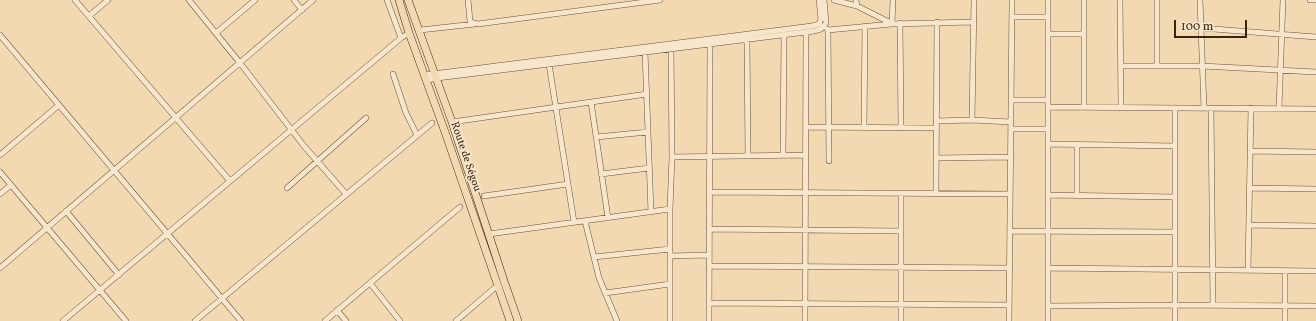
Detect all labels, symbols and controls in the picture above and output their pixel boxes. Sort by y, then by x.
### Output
scale bar [1176,12,1249,38]
text: 100 m [1181,19,1213,35]
street label: Route de Ségou [447,120,483,194]

